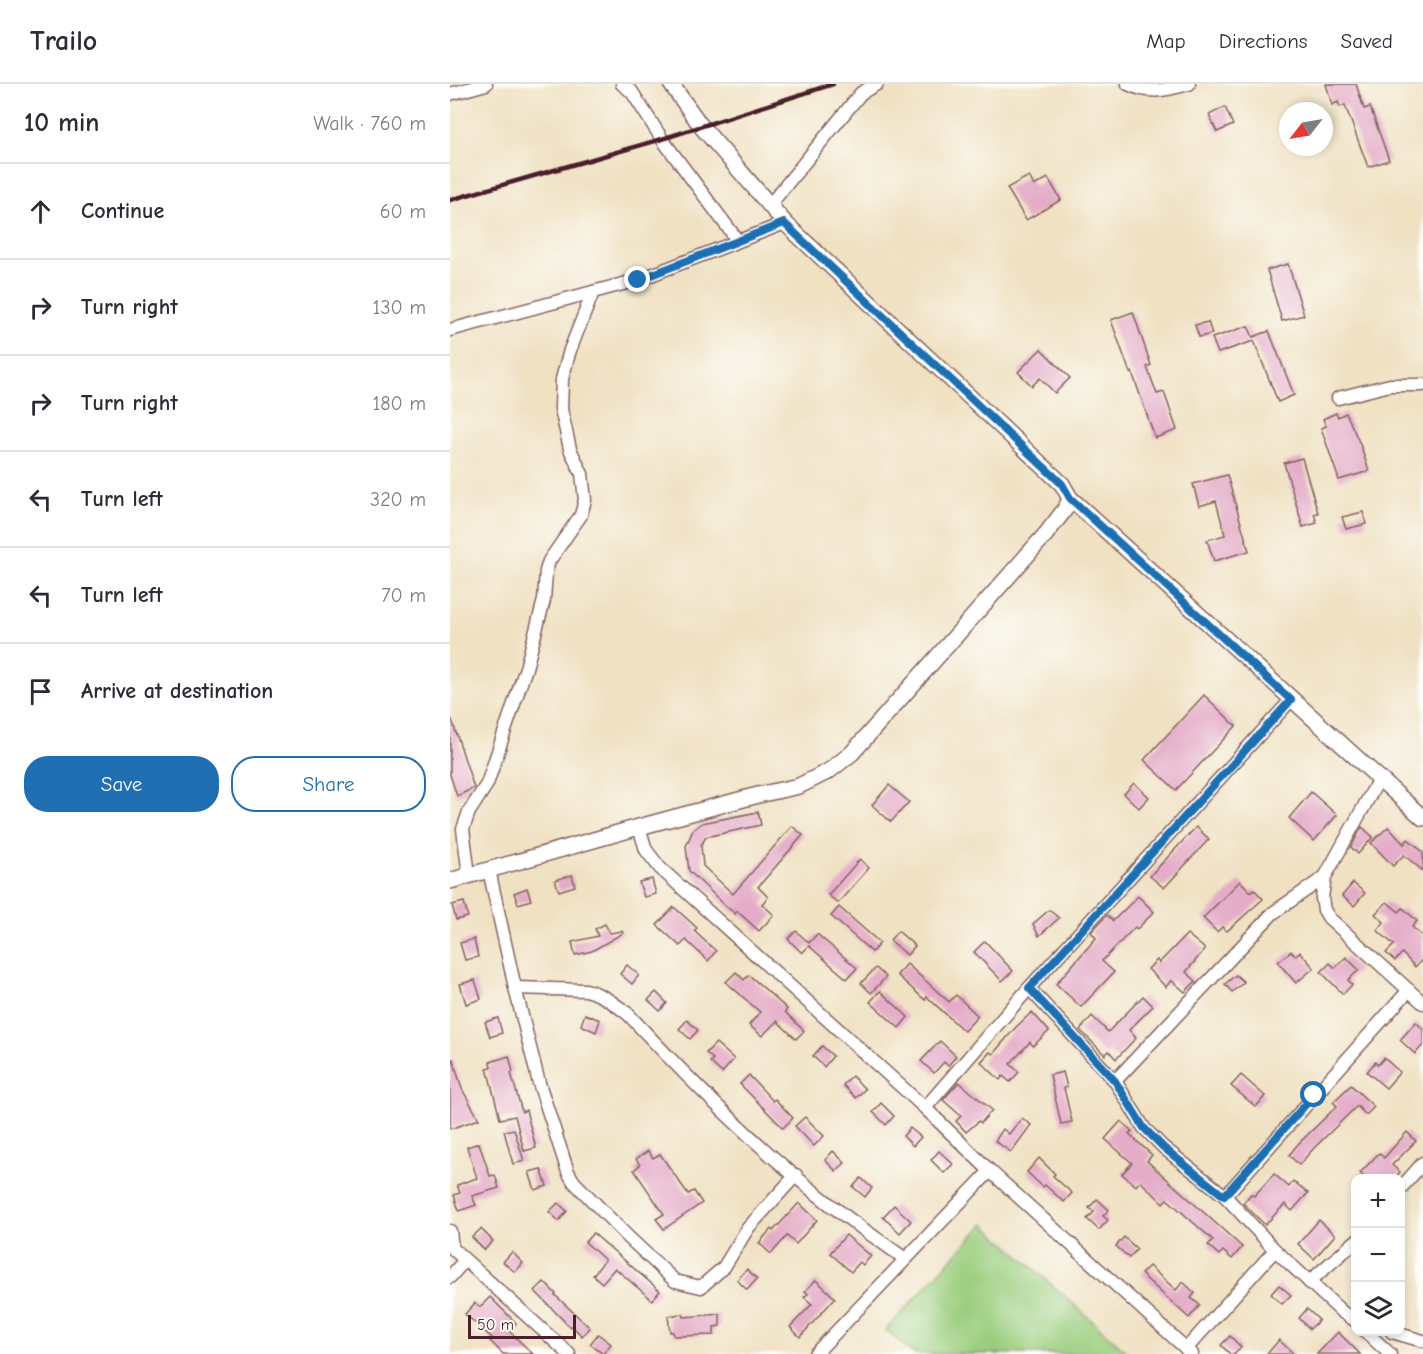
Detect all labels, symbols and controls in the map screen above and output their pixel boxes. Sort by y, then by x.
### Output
text: Trailo [30,25,97,57]
text: Map [1146,29,1186,53]
text: Directions [1219,29,1308,53]
text: Saved [1341,29,1393,53]
north arrow [1279,102,1333,156]
text: 10 min [24,108,99,138]
text: Walk · 760 m [313,112,426,135]
icon: ahead [24,195,57,228]
text: Continue [81,198,164,224]
text: 60 m [380,200,426,223]
route end [624,266,650,292]
icon: right [24,291,57,324]
text: Turn right [81,294,178,320]
text: 130 m [373,296,426,319]
icon: right [24,387,57,420]
text: Turn right [81,390,178,416]
text: 180 m [372,392,426,415]
icon: left [24,483,57,516]
text: Turn left [81,486,163,512]
text: 320 m [370,488,426,511]
icon: left [24,579,57,612]
text: Turn left [81,582,163,608]
text: 70 m [381,584,426,607]
icon: arrive [24,675,57,708]
text: Arrive at destination [81,678,273,704]
button: Save [24,756,219,812]
button: Share [231,756,426,812]
route start [1300,1081,1326,1107]
map controls [1351,1174,1405,1336]
button: + [1351,1174,1405,1228]
button: − [1351,1228,1405,1282]
button: layers [1351,1282,1405,1336]
scale bar [468,1312,576,1340]
text: 50 m [477,1316,514,1334]

